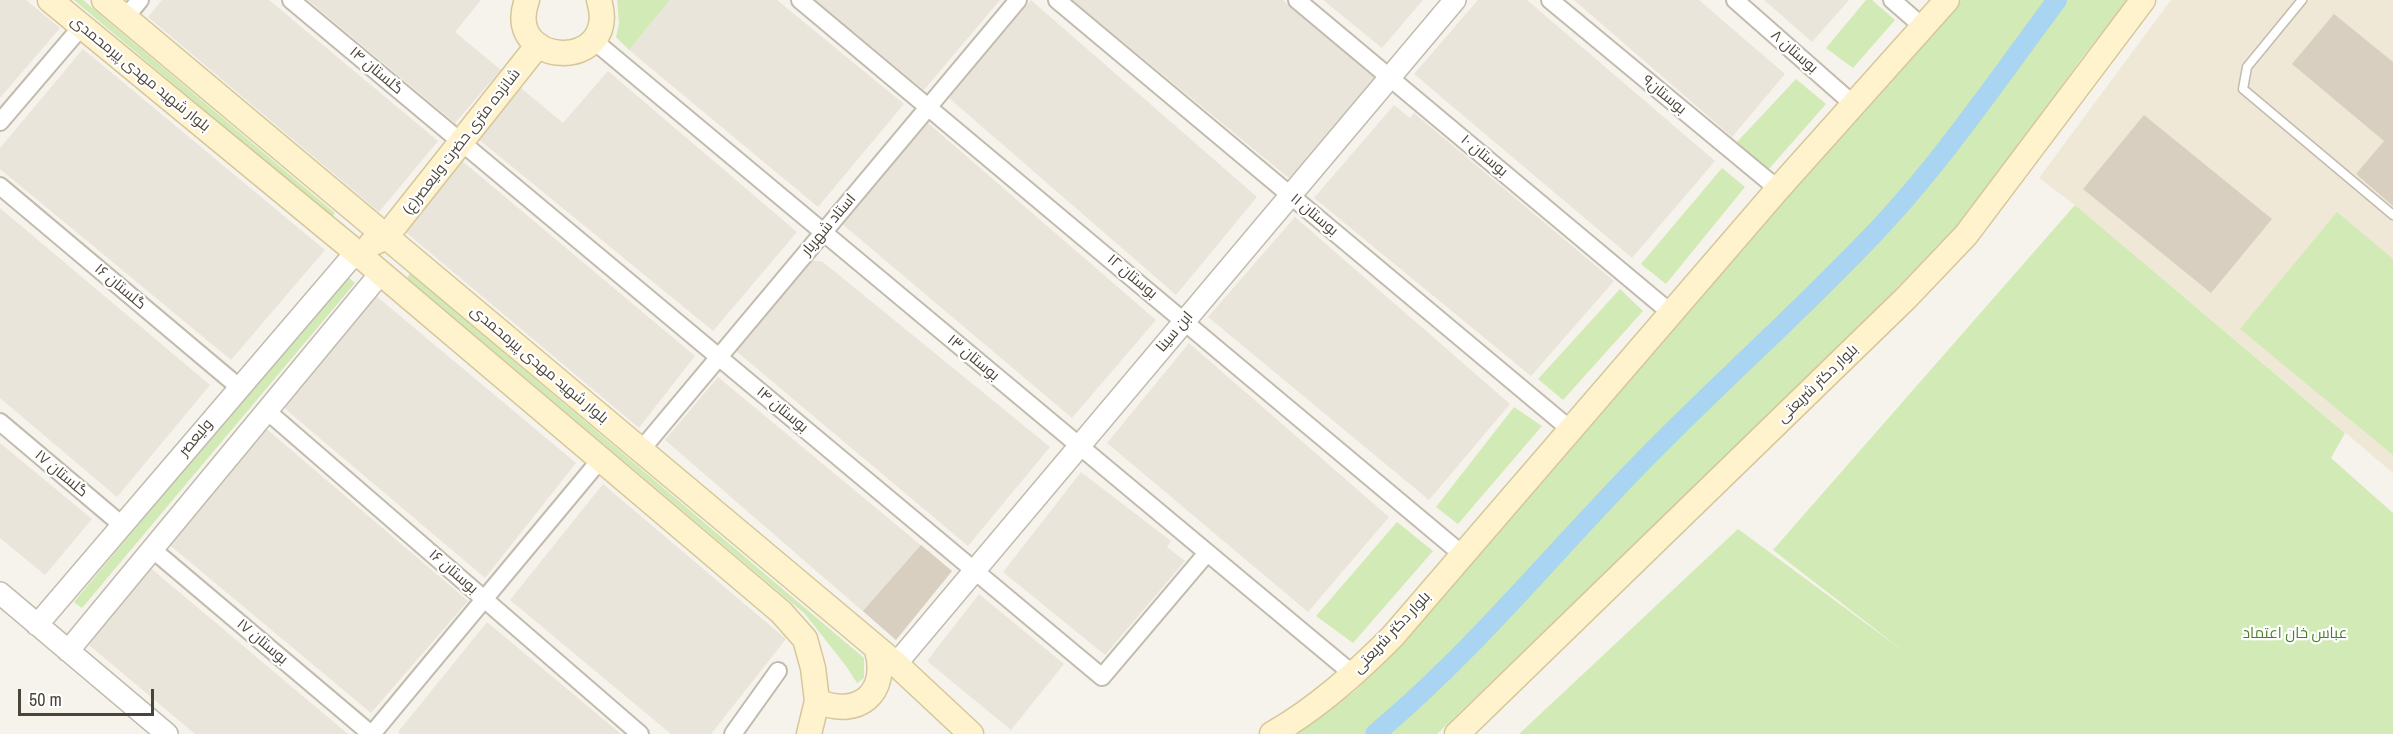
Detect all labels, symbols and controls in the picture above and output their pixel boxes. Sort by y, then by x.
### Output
street label: بلوار شهید مهدی پیرمحمدی [67,12,213,136]
street label: بوستان ۸ [1767,27,1821,77]
street label: گلستان ۱۴ [346,43,406,99]
street label: شانزده متری حضرت ولیعصر(ع) [399,66,525,218]
street label: بوستان۹ [1638,71,1690,119]
street label: بوستان ۱۰ [1457,131,1511,181]
street label: استاد شهریار [798,190,860,260]
street label: بوستان ۱۱ [1287,190,1341,240]
street label: بوستان ۱۲ [1103,251,1161,303]
street label: گلستان ۱۶ [91,260,149,314]
street label: بلوار شهید مهدی پیرمحمدی [466,302,612,428]
street label: ابن سینا [1153,308,1197,356]
street label: بوستان ۱۳ [943,331,1003,385]
street label: بلوار دکتر شریعتی [1774,341,1862,427]
street label: بوستان ۱۴ [752,383,812,437]
street label: ولیعصر [175,416,217,460]
street label: گلستان ۱۷ [31,447,91,501]
street label: بوستان ۱۶ [425,546,481,598]
street label: بلوار دکتر شریعتی [1349,588,1435,678]
street label: بوستان ۱۷ [233,615,291,669]
park label: عباس خان اعتماد [2243,625,2347,643]
scale bar [21,677,158,715]
text: 50 m [29,687,62,712]

